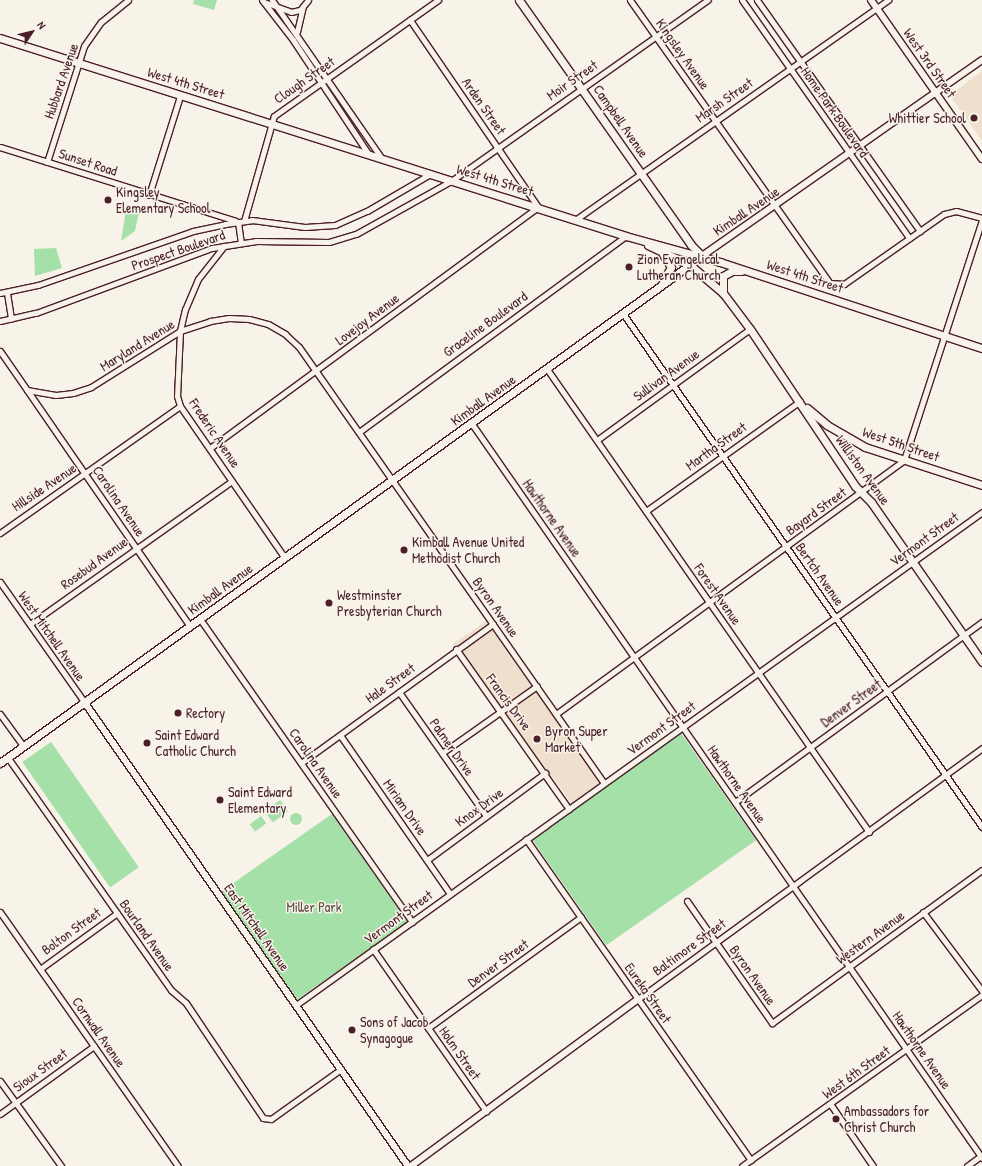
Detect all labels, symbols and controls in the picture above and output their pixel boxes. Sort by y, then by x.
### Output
north arrow [12,12,52,52]
street label: Kingsley Avenue [653,15,713,93]
text: N [34,19,49,32]
street label: West 3rd Street [900,25,960,101]
street label: Hubbard Avenue [40,41,82,121]
street label: Clough Street [270,53,338,107]
street label: Moir Street [543,56,601,104]
street label: West 4th Street [146,63,226,103]
street label: Home Park Boulevard [798,63,872,161]
street label: Arden Street [458,74,510,138]
street label: Marsh Street [692,74,756,126]
street label: Campbell Avenue [590,81,652,161]
place label: Whittier School [889,110,966,126]
marker: Whittier School [969,113,979,123]
street label: Sunset Road [57,145,119,179]
street label: West 4th Street [455,160,535,200]
street label: Kimball Avenue [710,183,782,239]
place label: Kingsley Elementary School [116,184,210,216]
marker: Kingsley Elementary School [103,195,113,205]
street label: Prospect Boulevard [129,226,227,274]
place label: Zion Evangelical Lutheran Church [637,251,720,284]
street label: West 4th Street [765,256,845,296]
marker: Zion Evangelical Lutheran Church [624,262,634,272]
street label: Graceline Boulevard [440,288,530,360]
street label: Lovejoy Avenue [332,290,402,348]
street label: Maryland Avenue [97,315,177,375]
street label: Sullivan Avenue [630,345,702,405]
street label: Kimball Avenue [447,371,519,429]
street label: Frederic Avenue [186,395,244,471]
street label: Martha Street [682,418,750,474]
street label: West 5th Street [860,423,942,465]
street label: Williston Avenue [832,432,894,508]
street label: Hillside Avenue [9,459,79,515]
street label: Carolina Avenue [89,462,149,540]
street label: Hawthorne Avenue [519,476,585,560]
street label: Bayard Street [782,483,850,539]
street label: Vermont Street [886,508,962,570]
street label: Rosebud Avenue [57,533,131,593]
place label: Kimball Avenue United Methodist Church [412,534,524,566]
street label: Bertch Avenue [792,539,848,609]
marker: Kimball Avenue United Methodist Church [399,545,409,555]
street label: Kimball Avenue [184,560,256,618]
street label: Forest Avenue [691,560,745,628]
street label: Byron Avenue [469,574,523,640]
place label: Westminster Presbyterian Church [337,587,442,620]
street label: West Mitchell Avenue [15,588,89,684]
marker: Westminster Presbyterian Church [324,598,334,608]
street label: Hale Street [362,659,418,707]
street label: Francis Drive [483,670,535,734]
street label: Denver Street [817,675,885,731]
street label: Vermont Street [623,697,699,759]
place label: Rectory [186,705,225,721]
marker: Rectory [173,708,183,718]
street label: Palmer Drive [426,715,478,779]
place label: Byron Super Market [545,723,608,756]
street label: Carolina Avenue [286,725,346,801]
place label: Saint Edward Catholic Church [155,727,236,760]
marker: Byron Super Market [532,734,542,744]
marker: Saint Edward Catholic Church [142,738,152,748]
street label: Hawthorne Avenue [704,742,770,826]
street label: Miriam Drive [380,776,430,838]
place label: Saint Edward Elementary [228,784,292,816]
street label: Knox Drive [452,784,506,830]
marker: Saint Edward Elementary [215,795,225,805]
street label: East Mitchell Avenue [221,880,293,974]
street label: Vermont Street [360,886,436,948]
street label: Bourland Avenue [116,896,178,974]
park label: Miller Park [286,899,342,915]
street label: Bolton Street [38,904,104,958]
street label: Western Avenue [833,907,907,967]
street label: Baltimore Street [649,915,729,979]
street label: Denver Street [464,935,532,991]
street label: Byron Avenue [726,942,780,1008]
street label: Eureka Street [621,960,675,1026]
street label: Cornwall Avenue [69,994,129,1070]
street label: Hawthorne Avenue [889,1008,955,1092]
place label: Sons of Jacob Synagogue [360,1014,428,1046]
street label: Holm Street [436,1023,484,1083]
marker: Sons of Jacob Synagogue [347,1025,357,1035]
street label: West 6th Street [819,1042,893,1102]
street label: Sioux Street [10,1045,70,1095]
place label: Ambassadors for Christ Church [844,1103,929,1136]
marker: Ambassadors for Christ Church [831,1114,841,1124]

